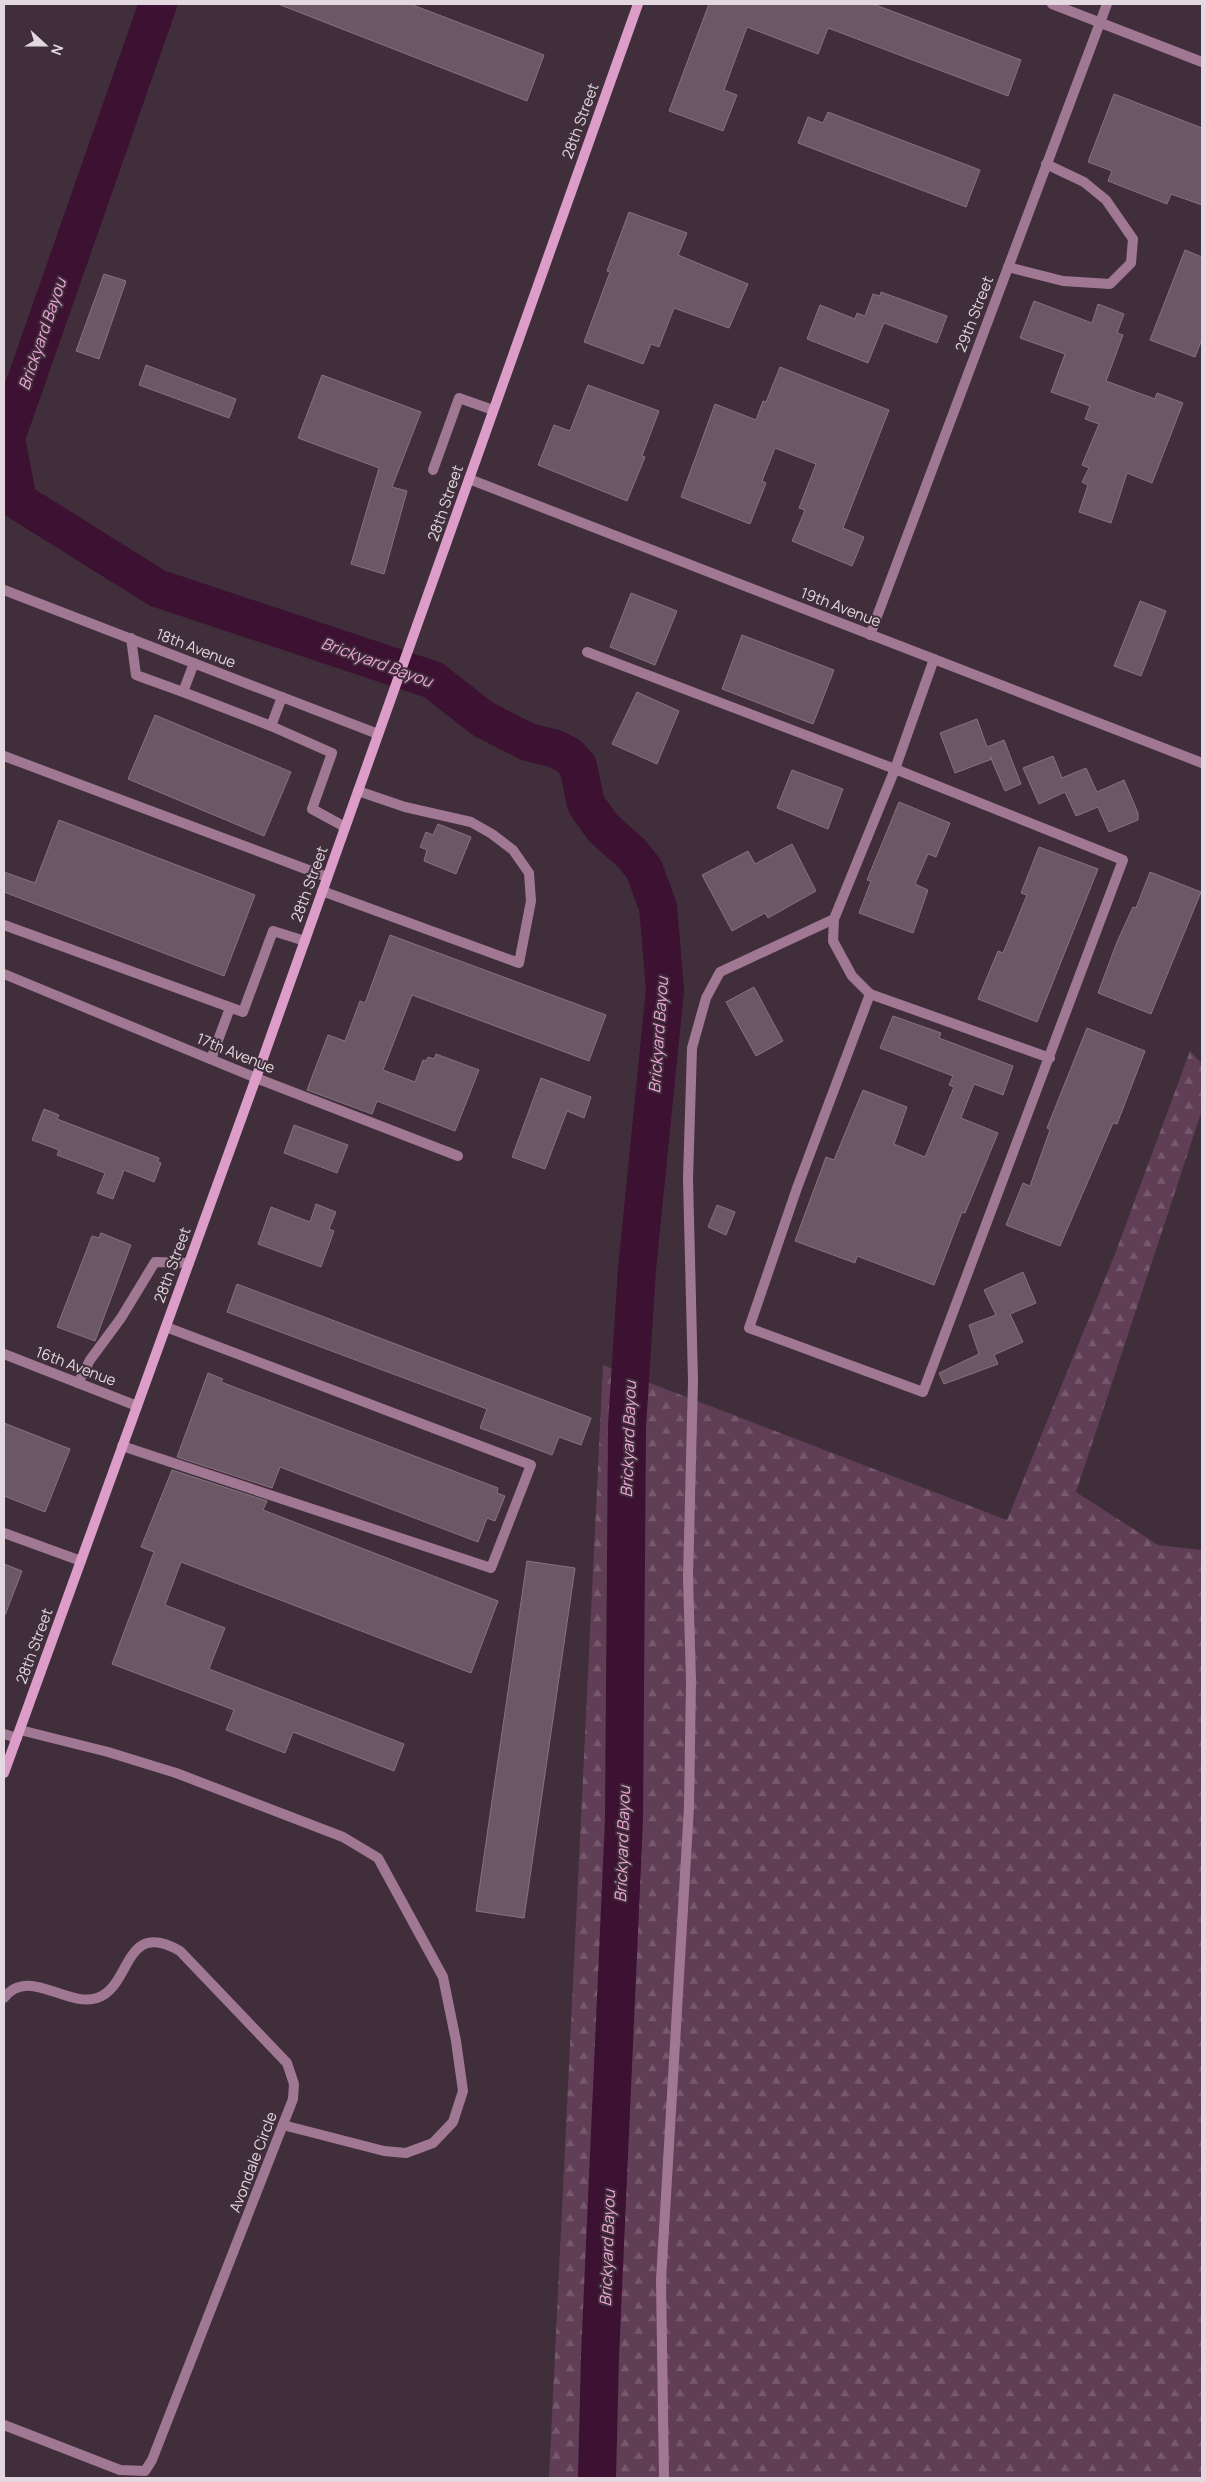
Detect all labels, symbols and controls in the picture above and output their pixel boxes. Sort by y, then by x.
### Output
north arrow [20,20,70,70]
text: N [47,42,68,58]
street label: 28th Street [557,80,603,162]
street label: 29th Street [950,273,998,355]
water label: Brickyard Bayou [13,274,72,393]
street label: 28th Street [422,462,468,544]
street label: 19th Avenue [798,582,884,632]
street label: 18th Avenue [153,623,239,673]
water label: Brickyard Bayou [318,632,437,693]
street label: 28th Street [286,843,332,925]
water label: Brickyard Bayou [643,975,673,1094]
street label: 17th Avenue [194,1028,278,1078]
street label: 28th Street [149,1224,195,1306]
street label: 16th Avenue [33,1341,119,1391]
water label: Brickyard Bayou [615,1379,641,1498]
street label: 28th Street [11,1605,57,1687]
water label: Brickyard Bayou [609,1784,635,1903]
street label: Avondale Circle [224,2108,282,2215]
water label: Brickyard Bayou [594,2188,620,2307]

